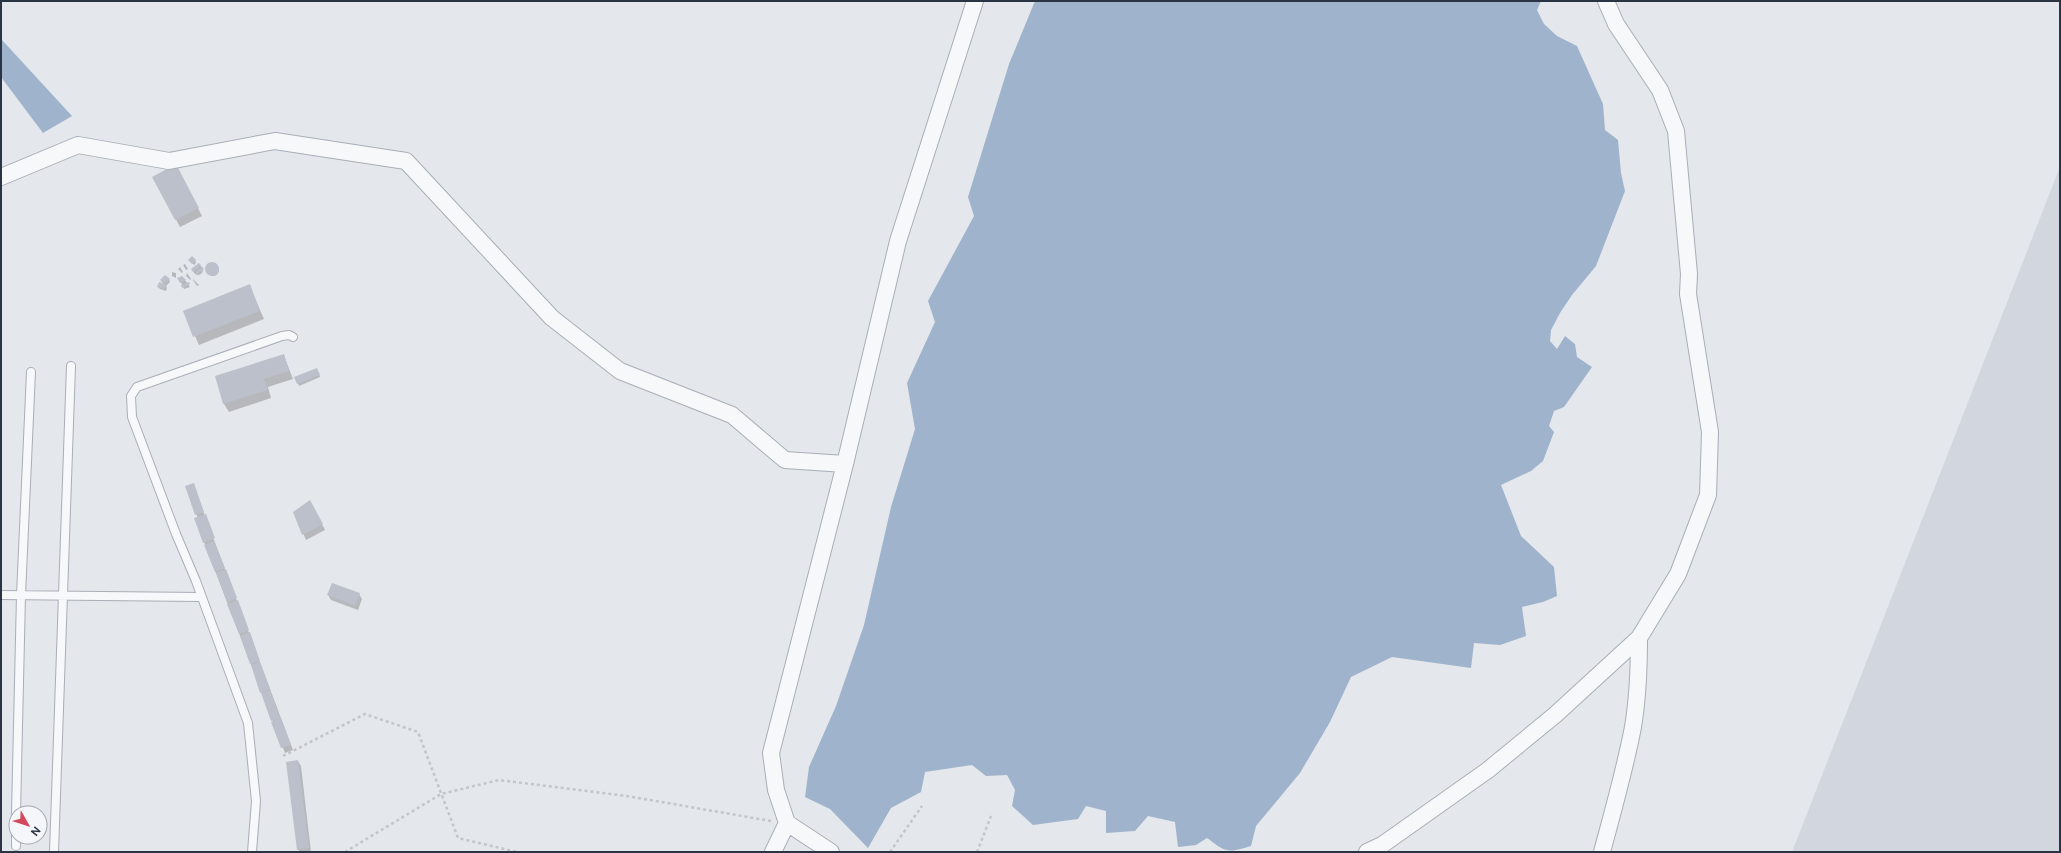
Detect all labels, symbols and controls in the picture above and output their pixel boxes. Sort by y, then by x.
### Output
north arrow [8,805,48,845]
text: N [28,824,44,839]

